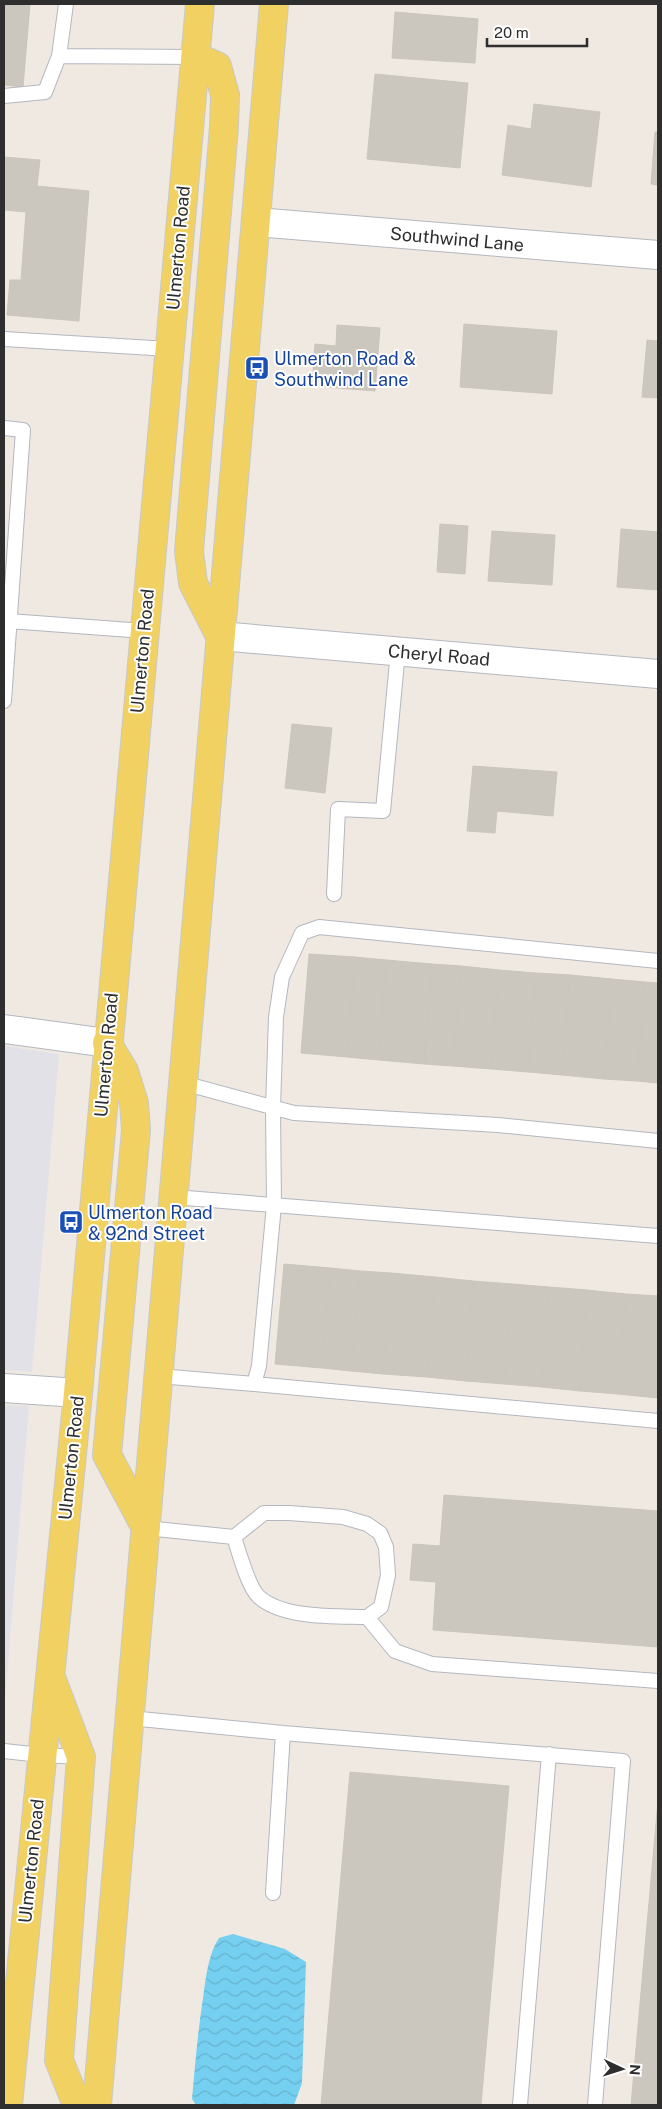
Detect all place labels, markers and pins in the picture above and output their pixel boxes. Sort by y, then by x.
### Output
place label: Ulmerton Road & Southwind Lane [274,348,416,390]
bus stop icon: Ulmerton Road & Southwind Lane [244,355,270,381]
place label: Ulmerton Road & 92nd Street [88,1202,213,1244]
bus stop icon: Ulmerton Road & 92nd Street [58,1209,84,1235]

